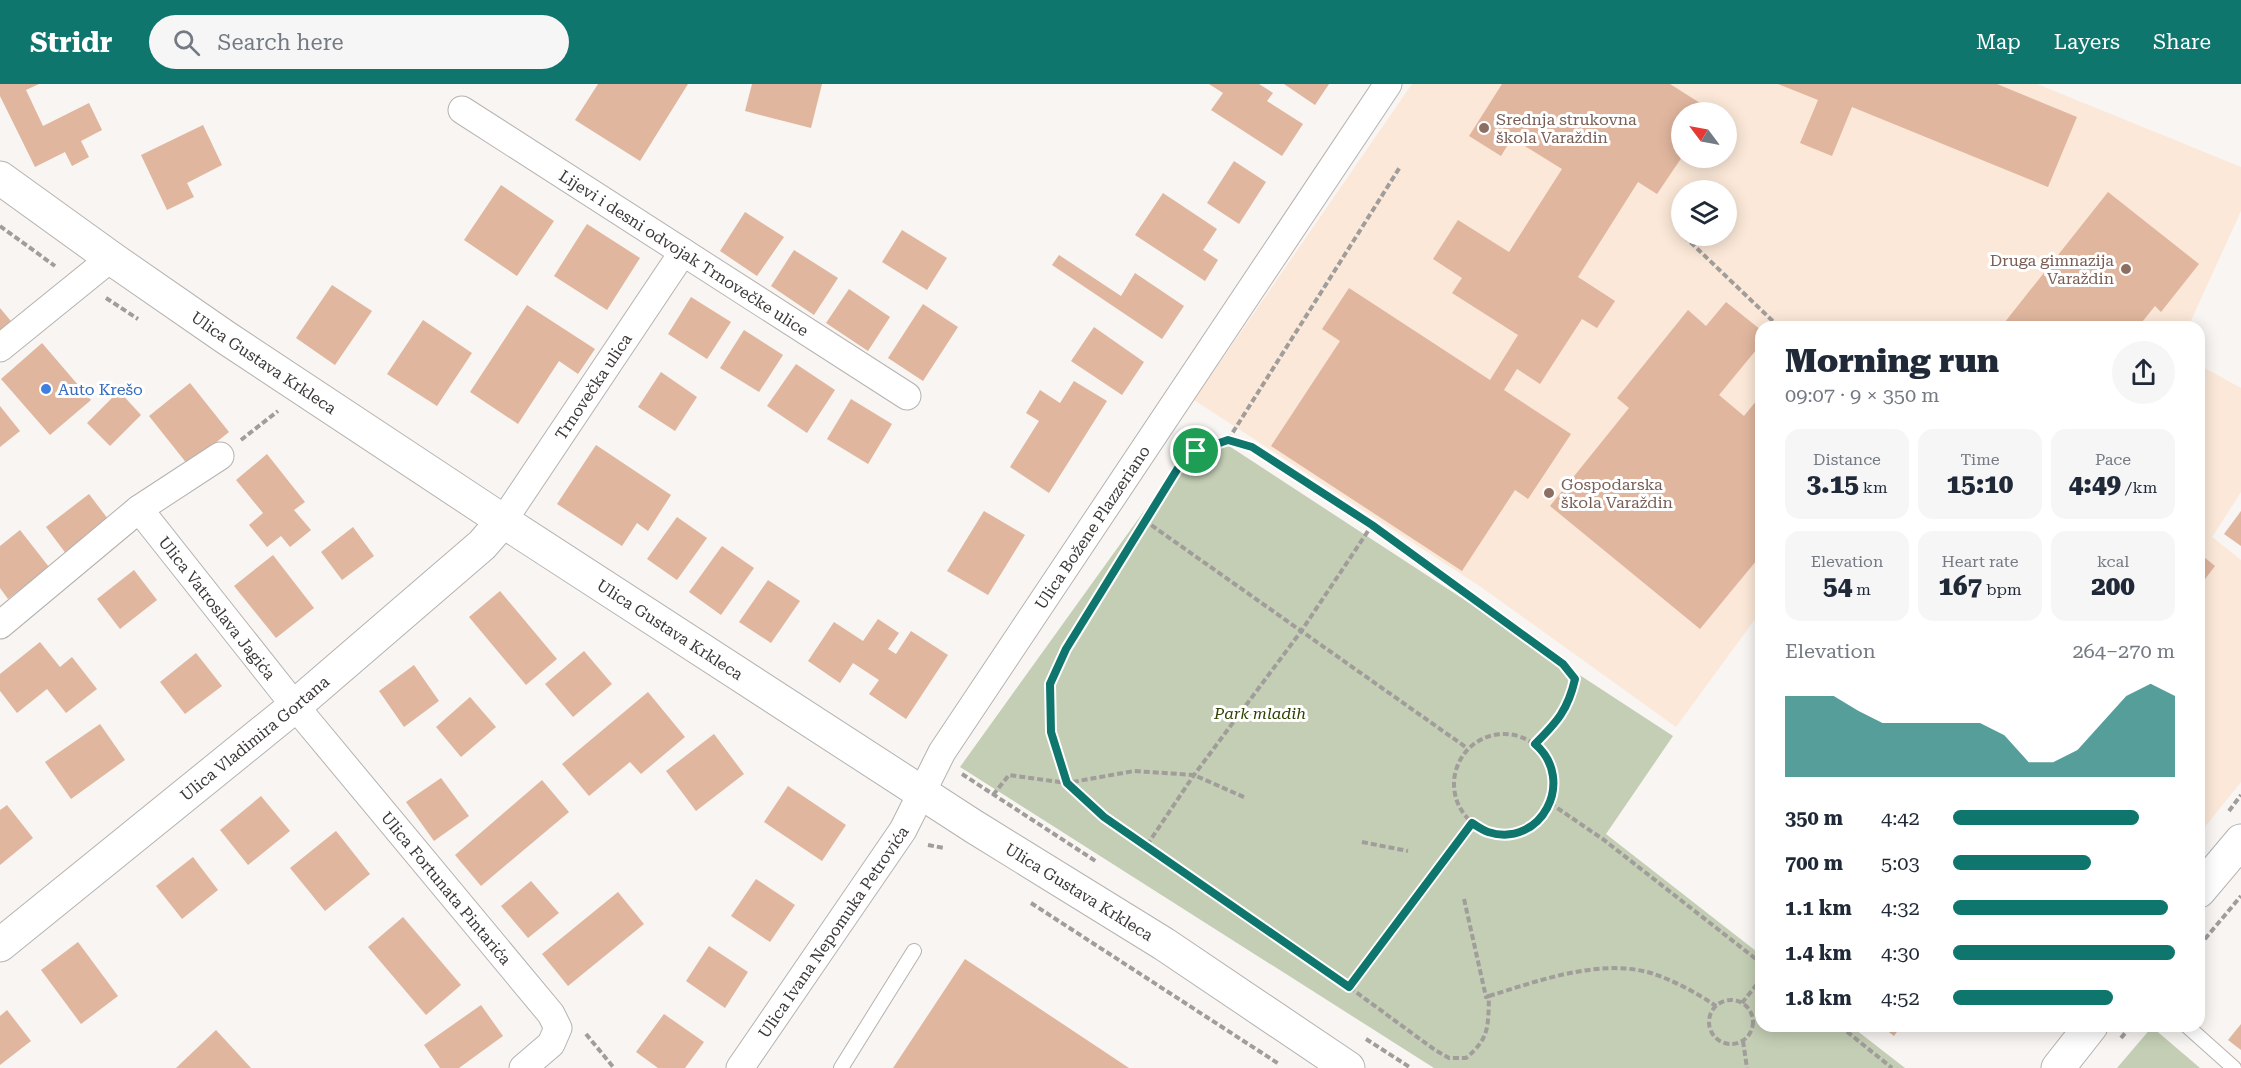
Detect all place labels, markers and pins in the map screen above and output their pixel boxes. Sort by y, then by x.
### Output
place label: Srednja strukovna škola Varaždin [1496,110,1637,147]
marker: Srednja strukovna škola Varaždin [1477,121,1491,135]
place label: Druga gimnazija Varaždin [1990,251,2114,288]
marker: Druga gimnazija Varaždin [2119,262,2133,276]
place label: Auto Krešo [58,380,143,399]
marker: Auto Krešo [39,382,53,396]
pin [1170,425,1221,476]
place label: Gospodarska škola Varaždin [1561,475,1673,512]
marker: Gospodarska škola Varaždin [1542,486,1556,500]

